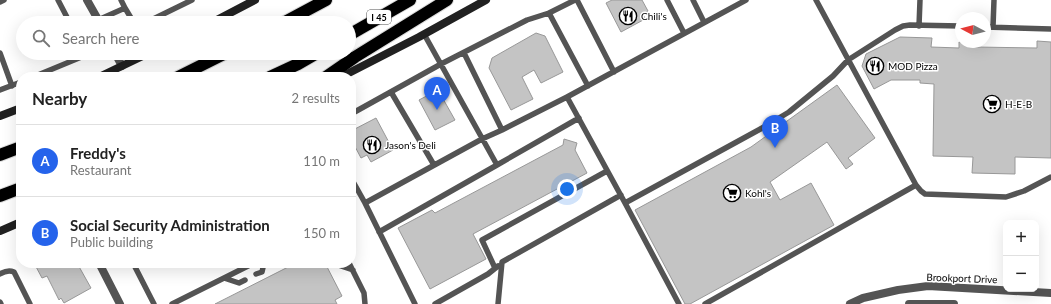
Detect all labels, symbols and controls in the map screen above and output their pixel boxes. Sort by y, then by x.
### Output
restaurant icon: Chili's [618,6,638,26]
road number: I 45 [367,10,391,24]
place label: Chili's [641,10,667,22]
north arrow [955,12,991,48]
search box [16,16,356,60]
icon: search [30,27,52,49]
text: Search here [62,29,139,47]
restaurant icon: MOD Pizza [865,56,885,76]
place label: MOD Pizza [888,60,938,72]
pin: A [424,77,450,110]
text: Nearby [32,88,87,109]
text: 2 results [292,90,340,106]
supermarket icon: H-E-B [982,94,1002,114]
place label: H-E-B [1005,98,1032,110]
pin: B [762,115,788,148]
restaurant icon: Jason's Deli [362,135,382,155]
place label: Jason's Deli [385,139,436,151]
text: Freddy's [70,144,126,162]
text: A [40,153,50,169]
text: 110 m [303,153,340,169]
text: Restaurant [70,162,132,178]
your location [557,179,577,199]
supermarket icon: Kohl's [722,183,742,203]
place label: Kohl's [745,187,771,199]
text: Social Security Administration [70,216,270,234]
map controls [1003,220,1039,292]
button: + [1003,220,1039,256]
text: B [41,225,49,241]
text: 150 m [303,225,340,241]
text: Public building [70,234,153,250]
button: − [1003,256,1039,292]
street label: Brookport Drive [926,271,998,285]

